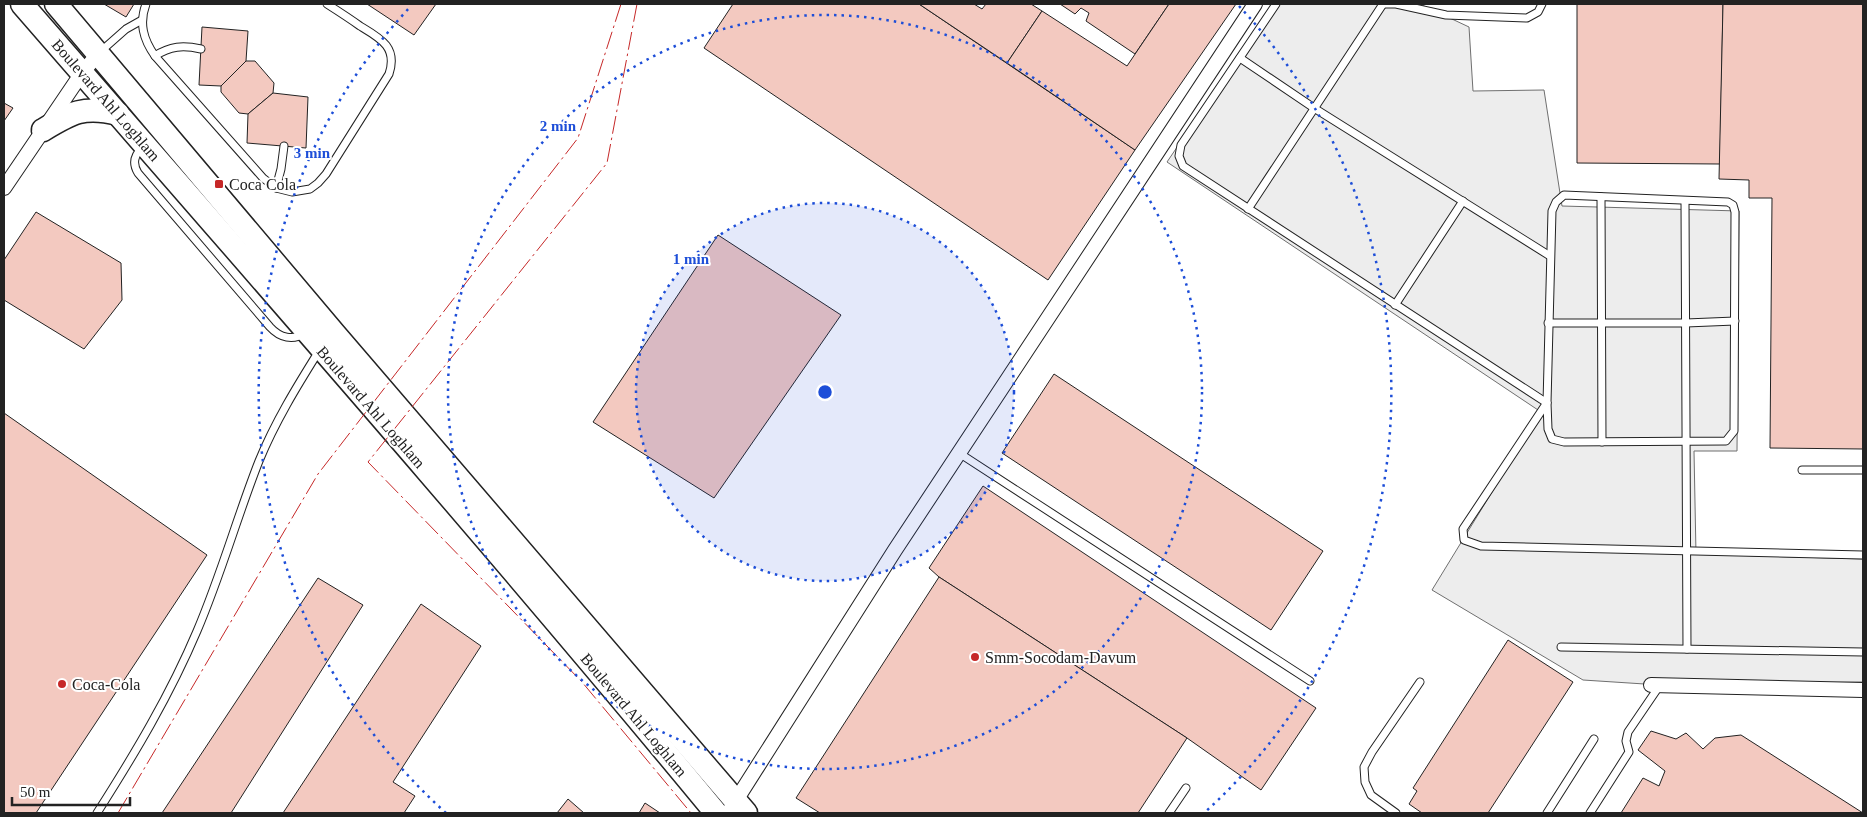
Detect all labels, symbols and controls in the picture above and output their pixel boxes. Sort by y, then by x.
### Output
street label: Boulevard Ahl Loghlam [48,36,164,165]
text: 2 min [540,118,577,134]
text: 3 min [294,145,331,161]
place label: Coca Cola [229,176,296,193]
marker: Coca Cola [213,178,225,190]
text: 1 min [673,251,710,267]
street label: Boulevard Ahl Loghlam [313,343,429,472]
centre of rings [816,383,834,401]
place label: Smm-Socodam-Davum [985,649,1137,666]
street label: Boulevard Ahl Loghlam [577,650,691,781]
marker: Smm-Socodam-Davum [969,651,981,663]
place label: Coca-Cola [72,676,140,693]
marker: Coca-Cola [56,678,68,690]
scale bar [12,774,130,806]
text: 50 m [20,784,51,800]

